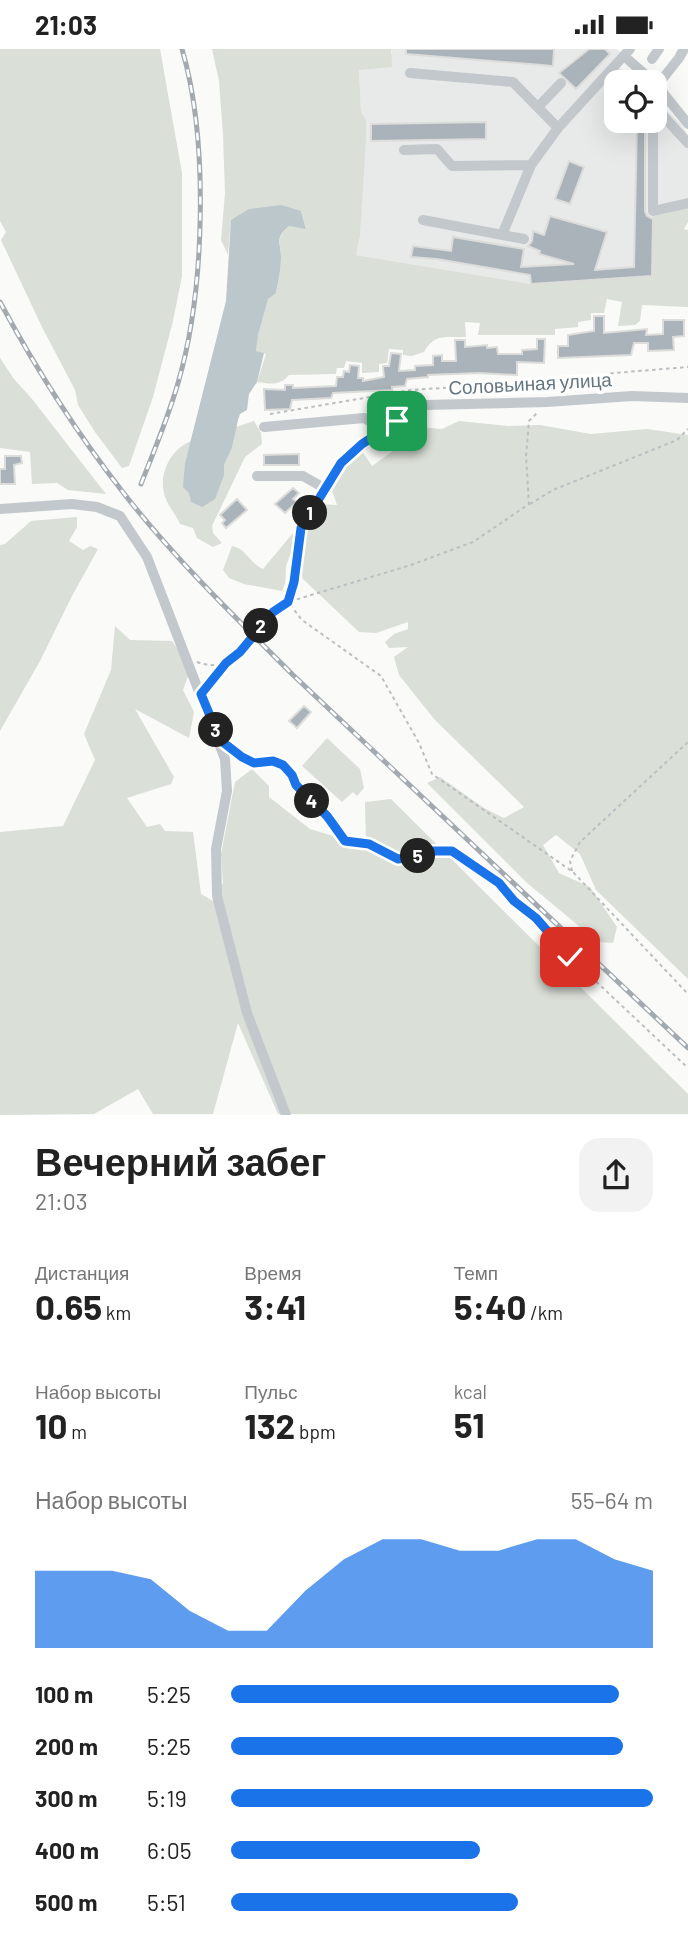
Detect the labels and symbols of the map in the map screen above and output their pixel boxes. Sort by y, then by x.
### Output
street label: Соловьиная улица [448,367,613,399]
pin [367,391,427,451]
pin: 1 [292,496,328,531]
pin: 2 [244,609,278,643]
pin: 3 [198,713,234,747]
pin: 4 [294,783,330,819]
pin: 5 [400,839,436,873]
pin [540,927,600,987]

